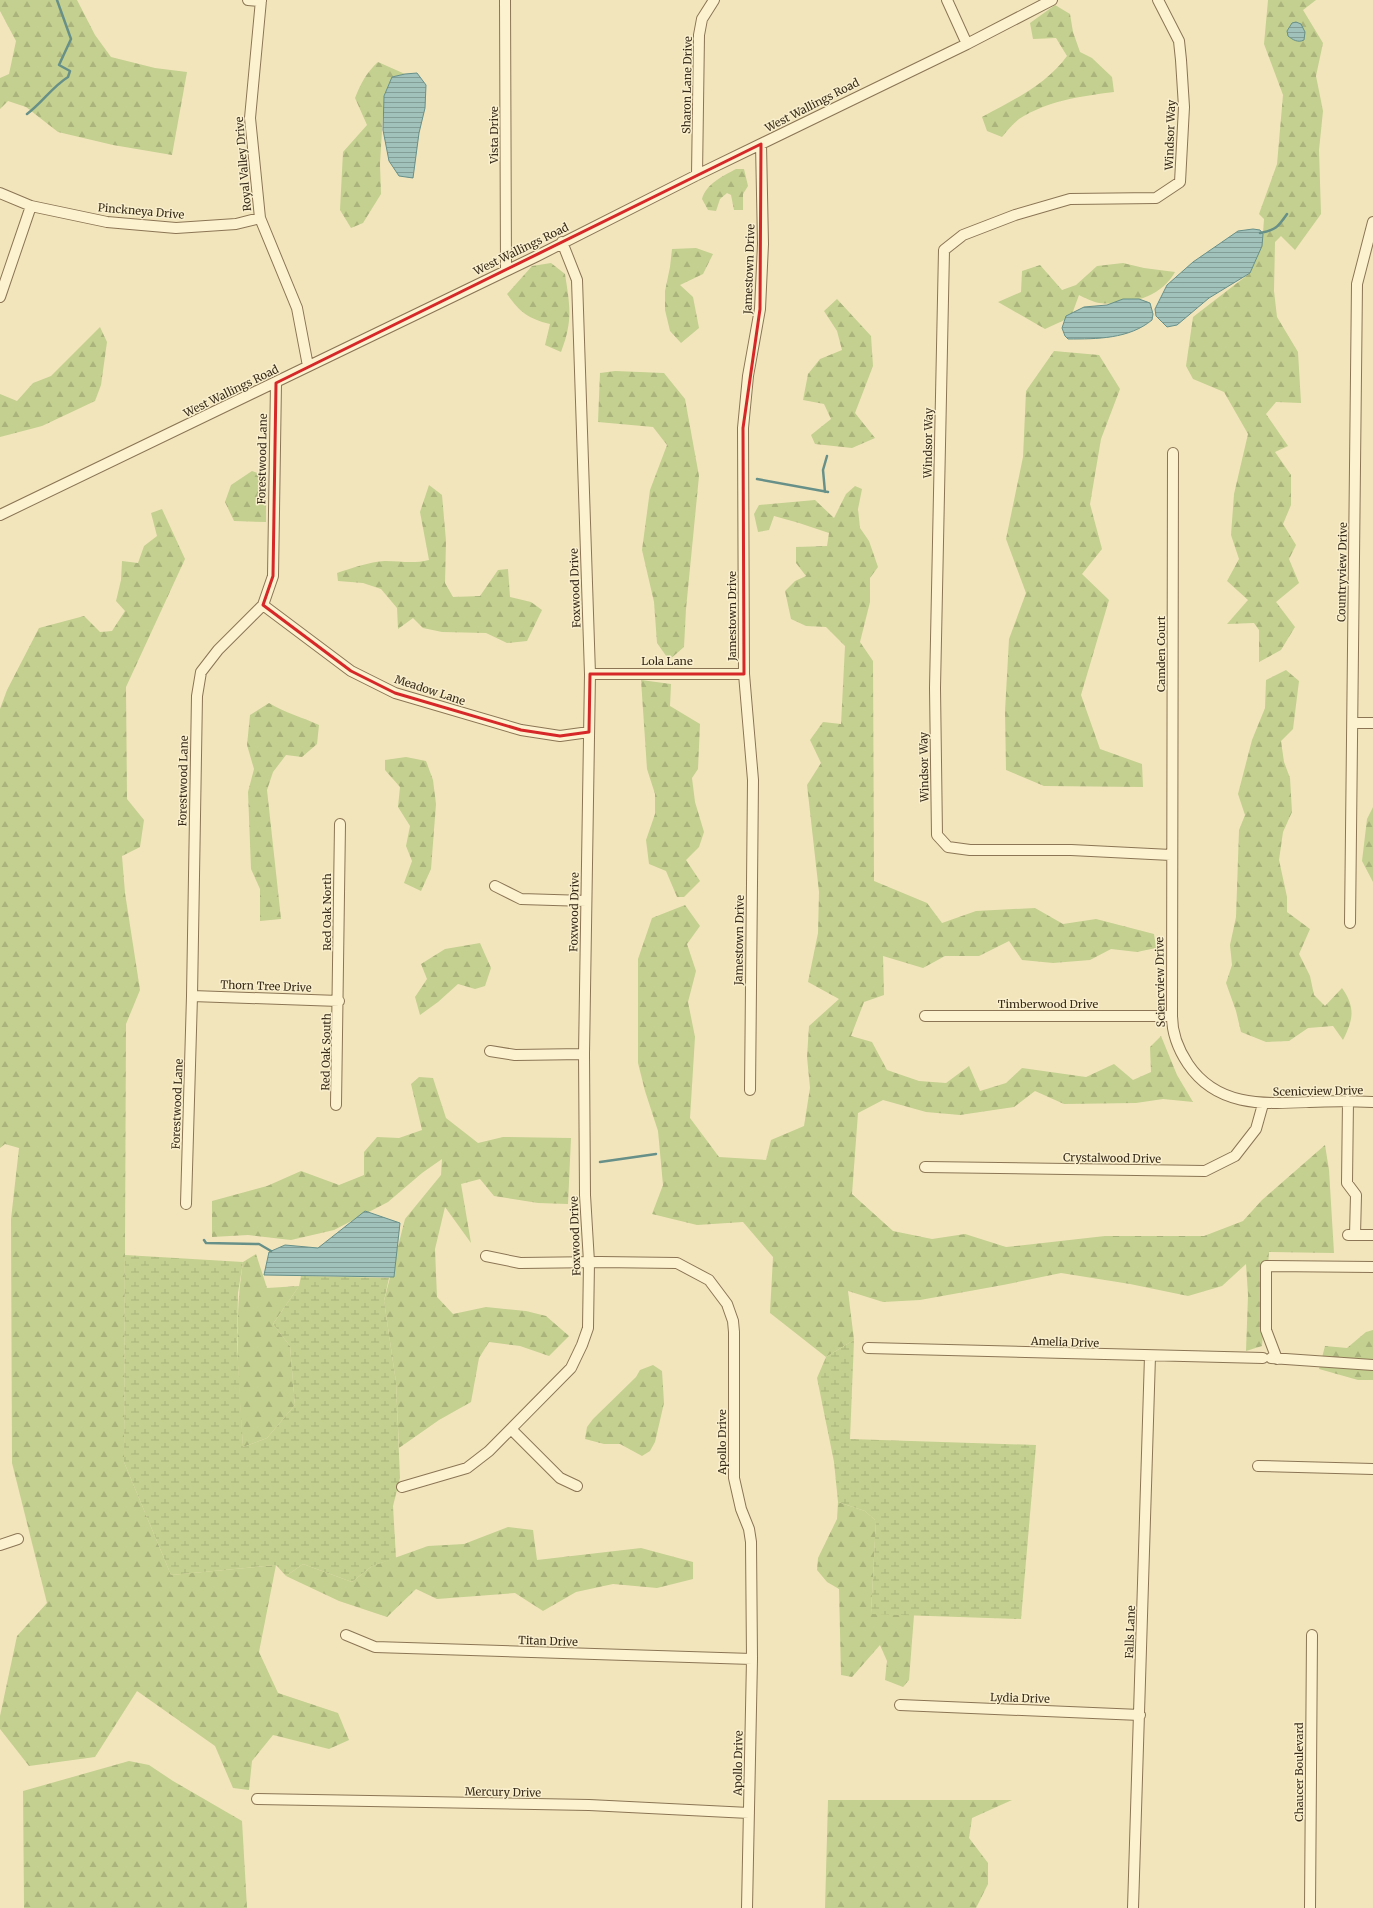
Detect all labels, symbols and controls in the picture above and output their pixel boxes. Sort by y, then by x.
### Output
street label: Sharon Lane Drive [679,36,695,134]
street label: West Wallings Road [762,75,862,135]
street label: Windsor Way [1162,99,1178,171]
street label: Vista Drive [487,106,501,165]
street label: Royal Valley Drive [232,116,254,212]
street label: Pinckneya Drive [97,200,185,222]
street label: West Wallings Road [470,220,571,279]
street label: Jamestown Drive [740,223,758,315]
street label: West Wallings Road [180,362,281,421]
street label: Windsor Way [920,407,936,479]
street label: Forestwood Lane [254,413,270,505]
street label: Countryview Drive [1334,522,1350,622]
street label: Foxwood Drive [567,548,583,628]
street label: Jamestown Drive [725,571,739,662]
street label: Camden Court [1154,615,1168,692]
street label: Lola Lane [641,654,693,668]
street label: Meadow Lane [393,672,467,708]
street label: Windsor Way [916,731,932,803]
street label: Forestwood Lane [175,735,191,827]
street label: Foxwood Drive [566,872,582,952]
street label: Red Oak North [320,873,334,951]
street label: Jamestown Drive [731,895,747,986]
street label: Sciencview Drive [1152,936,1168,1027]
street label: Thorn Tree Drive [220,977,312,995]
street label: Timberwood Drive [998,997,1098,1011]
street label: Red Oak South [318,1012,334,1091]
street label: Forestwood Lane [168,1058,186,1150]
street label: Scenicview Drive [1273,1083,1364,1099]
street label: Crystalwood Drive [1063,1150,1161,1166]
street label: Foxwood Drive [567,1196,583,1276]
street label: Amelia Drive [1030,1334,1100,1350]
street label: Apollo Drive [715,1409,729,1476]
street label: Falls Lane [1122,1605,1138,1659]
street label: Titan Drive [518,1633,578,1649]
street label: Lydia Drive [990,1690,1050,1706]
street label: Chaucer Boulevard [1292,1722,1306,1822]
street label: Apollo Drive [730,1730,746,1797]
street label: Mercury Drive [465,1784,541,1800]

